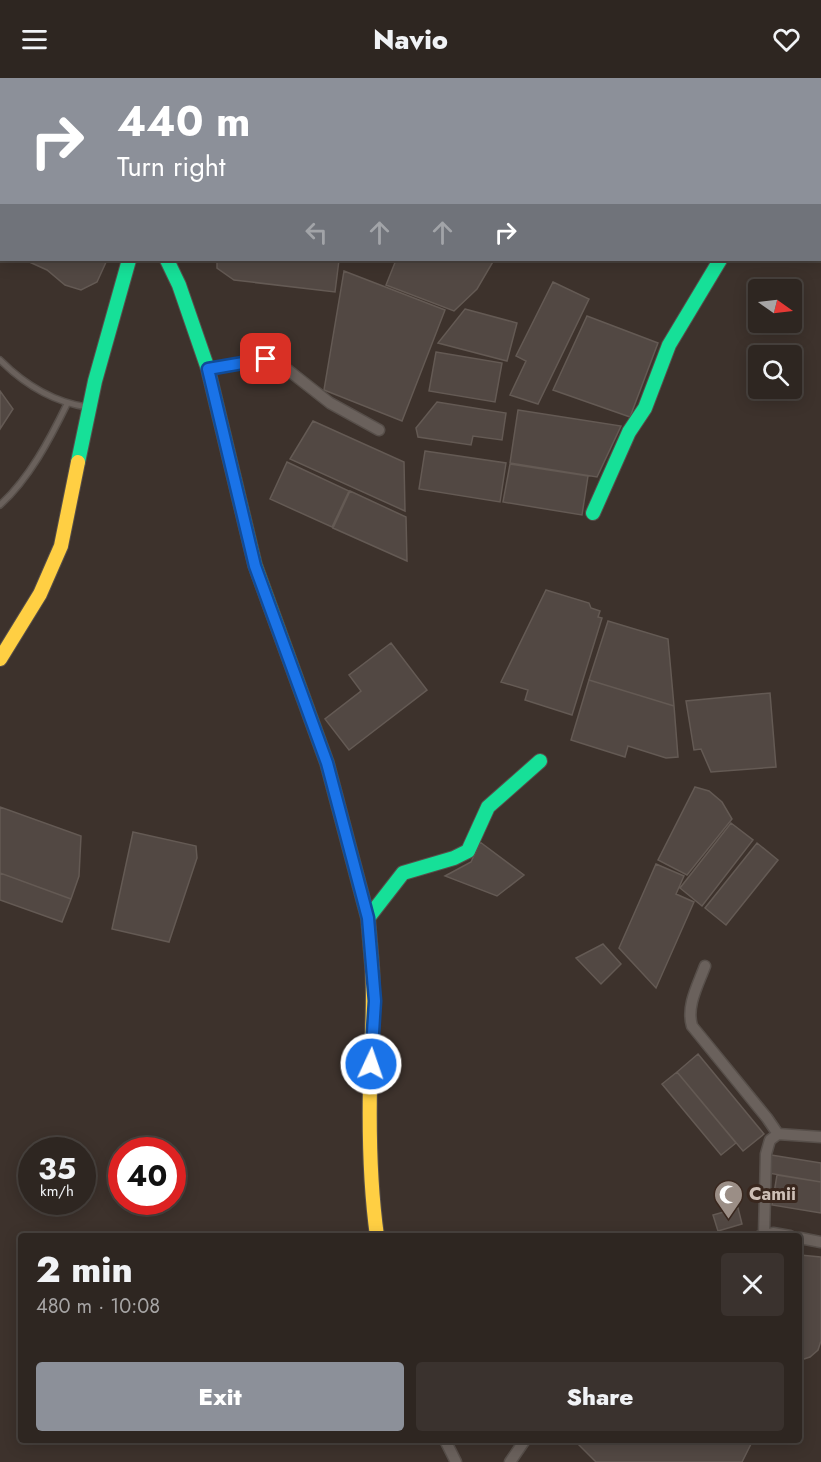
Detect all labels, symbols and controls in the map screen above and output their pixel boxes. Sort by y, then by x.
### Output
text: Navio [373,20,448,59]
icon: menu [18,23,51,56]
icon: heart [770,23,803,56]
text: 440 m [117,91,250,152]
icon: right [18,102,96,180]
text: Turn right [117,147,225,186]
icon: left [300,216,333,249]
icon: ahead [363,216,396,249]
icon: ahead [426,216,459,249]
icon: right [489,216,522,249]
north arrow [748,279,802,333]
map controls [748,279,802,399]
pin [240,333,291,384]
icon: arrive [249,342,282,375]
button: search [748,345,802,399]
position arrow [339,1032,403,1096]
speed limit sign: 40 [108,1137,186,1215]
text: 35 [38,1147,76,1190]
mosque icon: Camii [712,1178,744,1220]
text: km/h [40,1180,74,1202]
place label: Camii [749,1181,796,1207]
text: 2 min [36,1243,133,1295]
button: close [721,1253,784,1316]
text: 480 m · 10:08 [36,1292,160,1321]
button: Exit [36,1362,404,1431]
button: Share [416,1362,784,1431]

